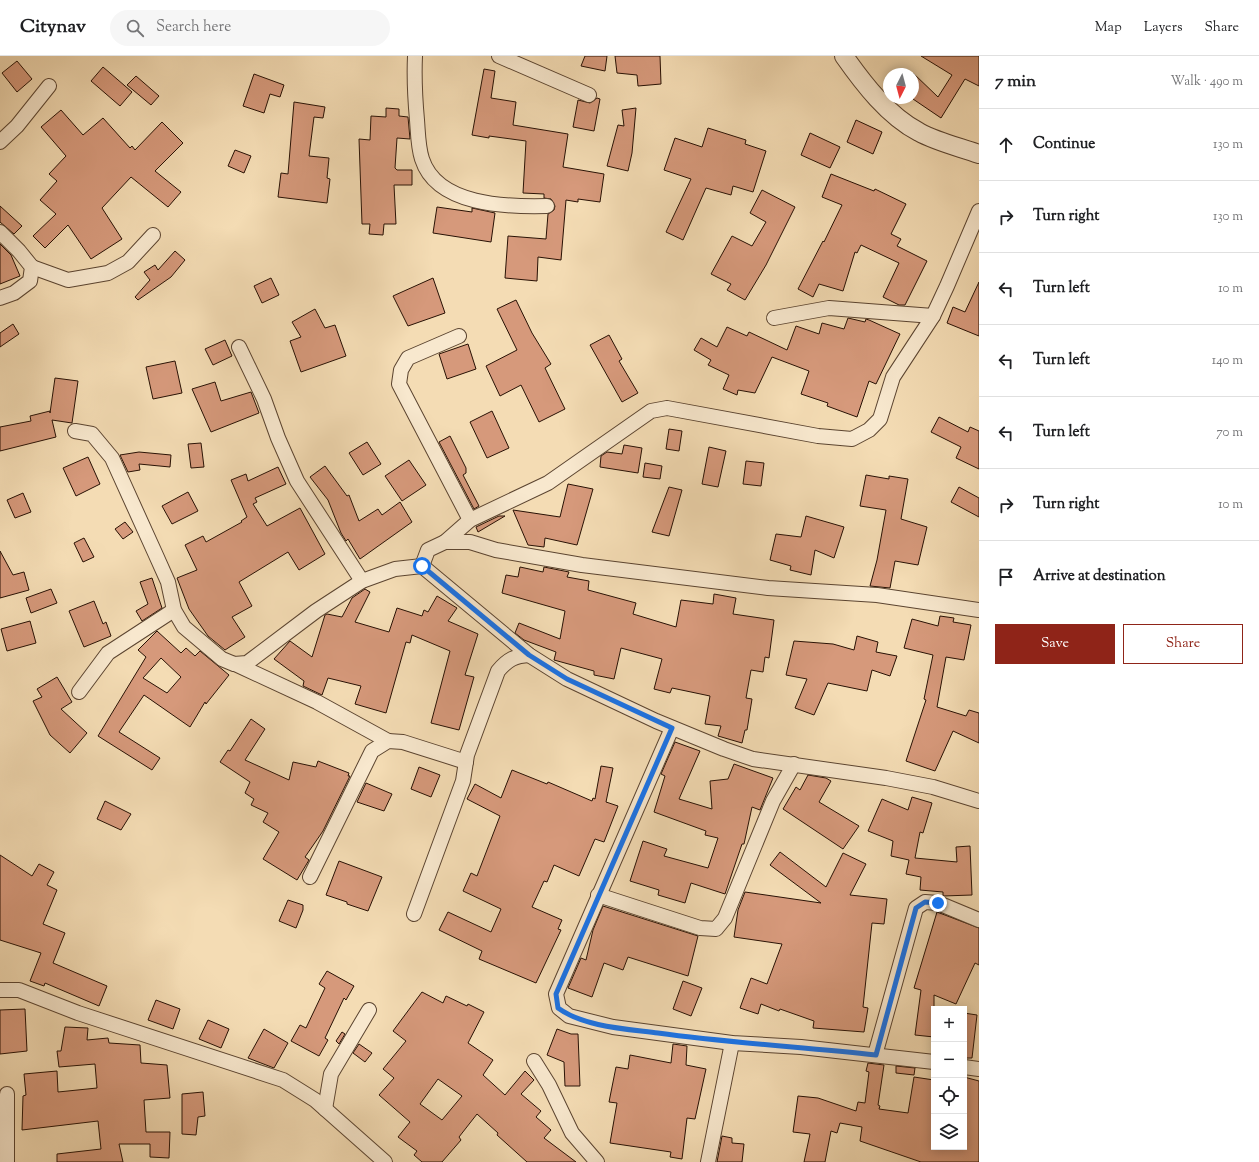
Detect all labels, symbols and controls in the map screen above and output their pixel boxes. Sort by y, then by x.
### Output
search box [110,10,390,46]
text: Citynav [20,14,86,41]
icon: search [124,17,146,39]
text: Search here [156,17,231,38]
text: Map [1095,18,1122,38]
text: Layers [1144,18,1182,38]
text: Share [1204,18,1239,38]
north arrow [883,68,919,104]
text: 7 min [995,70,1036,94]
text: Walk · 490 m [1171,73,1243,91]
icon: ahead [995,134,1017,156]
text: Continue [1033,134,1095,155]
text: 130 m [1213,136,1243,154]
icon: right [995,206,1017,228]
text: Turn right [1033,206,1099,227]
text: 130 m [1213,208,1243,226]
icon: left [995,278,1017,300]
text: Turn left [1033,278,1090,299]
text: 10 m [1218,280,1243,298]
icon: left [995,350,1017,372]
text: Turn left [1033,350,1090,371]
text: 140 m [1212,352,1243,370]
icon: left [995,422,1017,444]
text: Turn left [1033,422,1090,443]
text: 70 m [1216,424,1243,442]
icon: right [995,494,1017,516]
text: Turn right [1033,494,1099,515]
text: 10 m [1218,496,1243,514]
route start [413,557,431,575]
icon: arrive [995,566,1017,588]
text: Arrive at destination [1033,566,1166,587]
button: Save [995,624,1115,664]
button: Share [1123,624,1243,664]
route end [929,894,947,912]
map controls [931,1006,967,1150]
button: + [931,1006,967,1042]
button: − [931,1042,967,1078]
button: locate [931,1078,967,1114]
button: layers [931,1114,967,1150]

